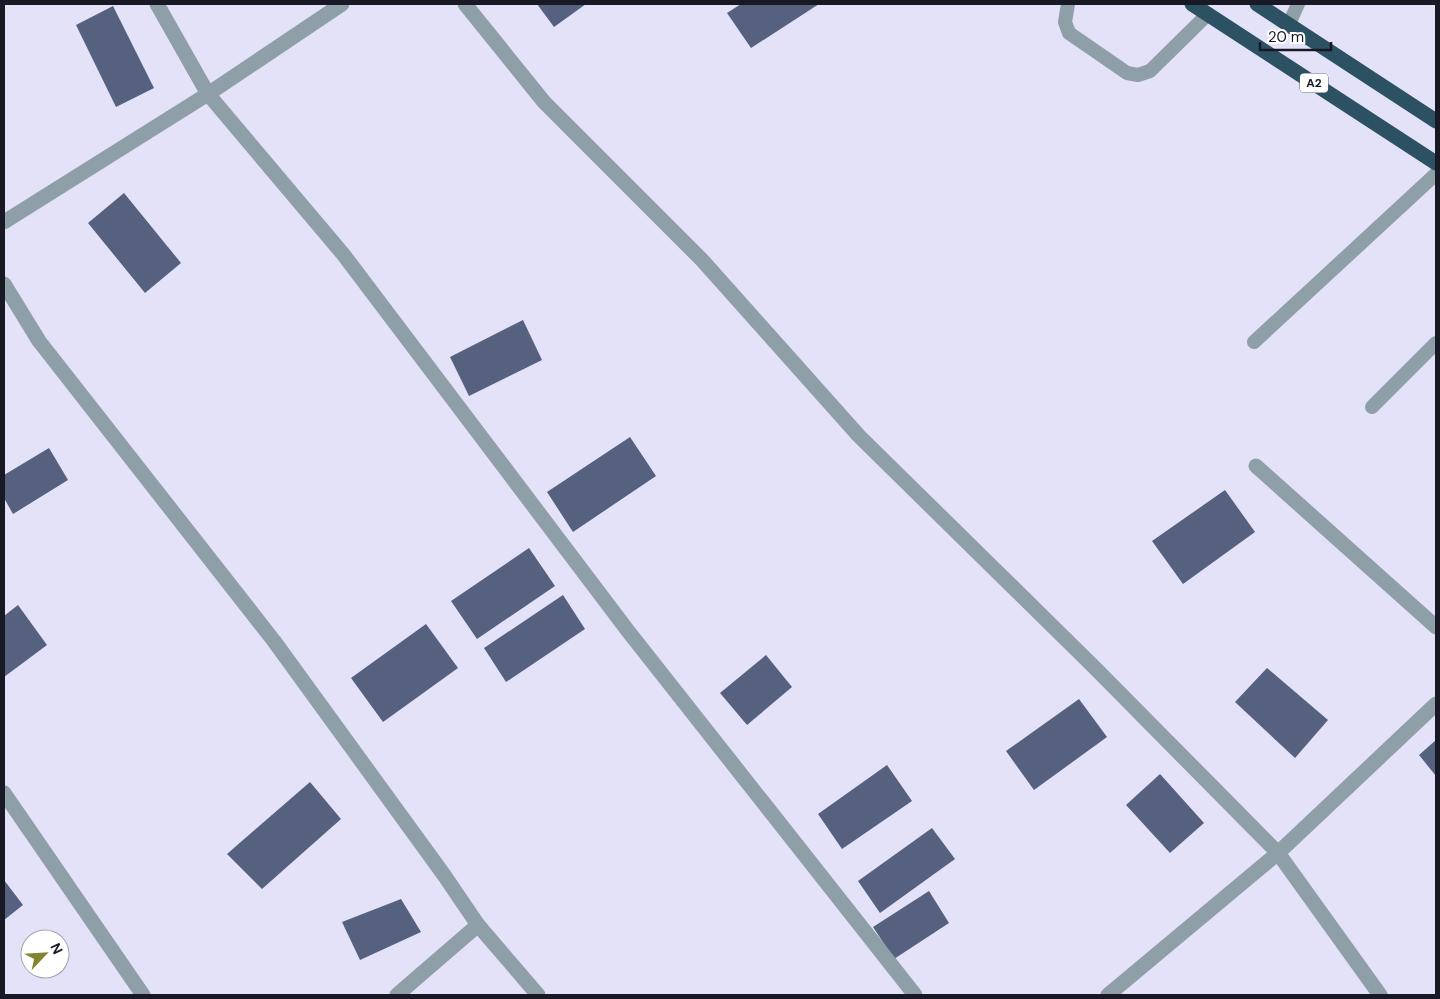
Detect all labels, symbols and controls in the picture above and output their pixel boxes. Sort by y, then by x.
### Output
scale bar [1260,20,1331,52]
text: 20 m [1268,27,1304,47]
road number: A2 [1300,74,1328,92]
north arrow [20,929,70,979]
text: N [46,940,67,957]

